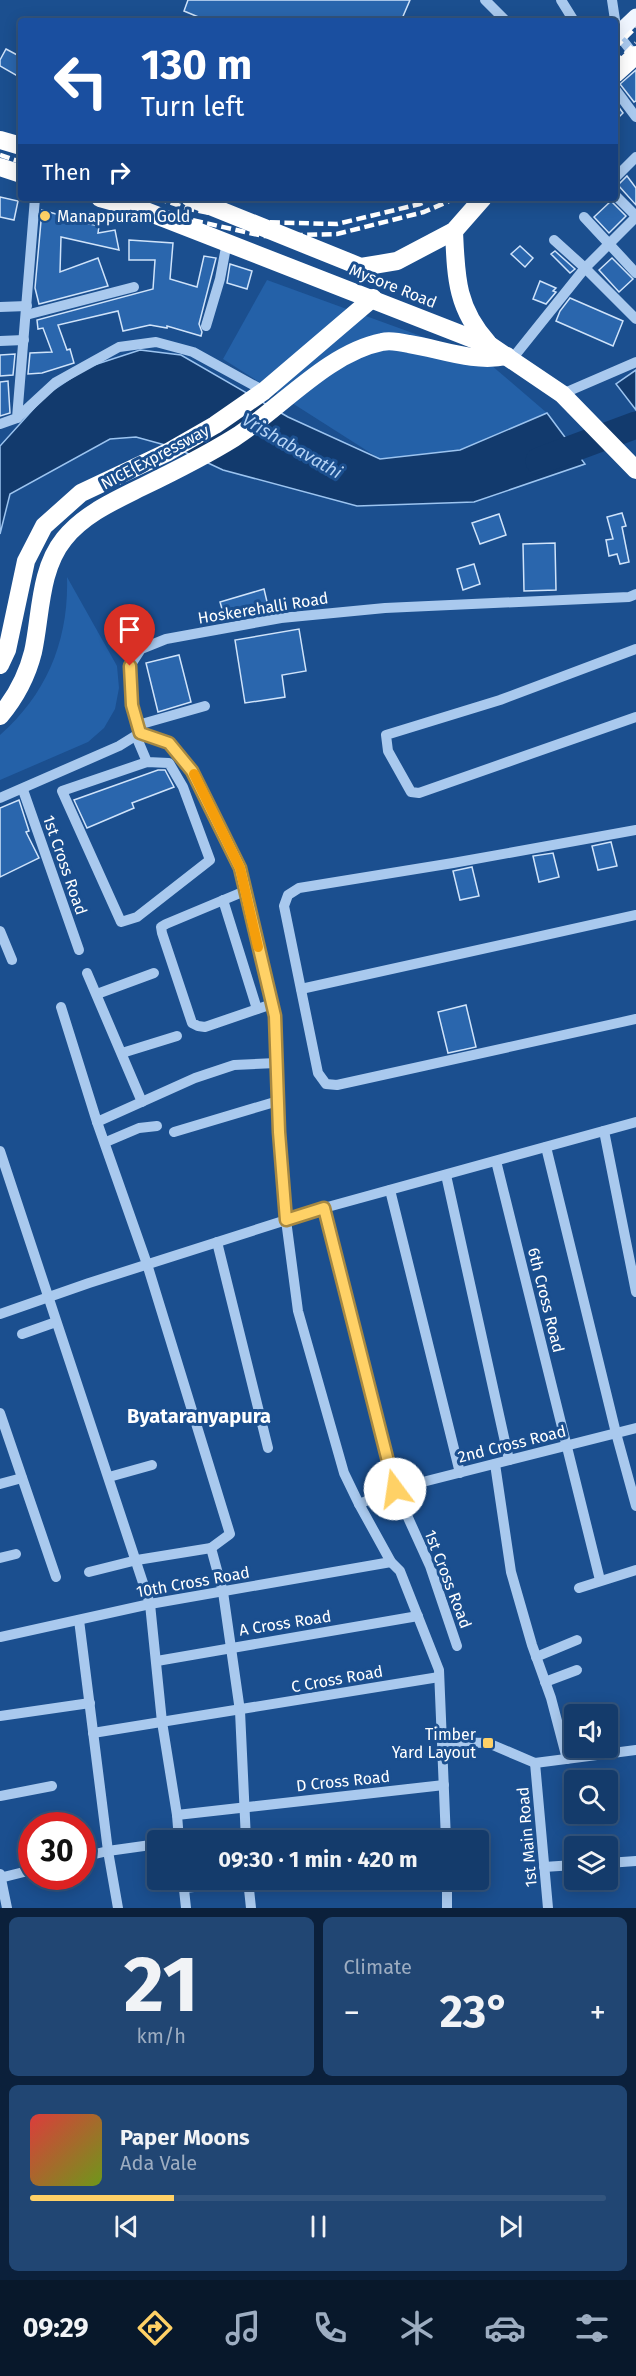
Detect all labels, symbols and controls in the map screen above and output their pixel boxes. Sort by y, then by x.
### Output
text: 130 m [141,40,252,90]
icon: left [42,42,120,120]
text: Turn left [141,91,244,123]
icon: right [103,156,136,189]
text: Then [42,159,91,186]
place label: Manappuram Gold [57,207,190,226]
marker: Manappuram Gold [38,209,52,223]
street label: Mysore Road [347,260,439,312]
water label: Vrishabavathi [238,408,346,484]
street label: NICE Expressway [98,420,213,494]
street label: Hoskerehalli Road [196,588,330,628]
pin [104,604,155,666]
icon: arrive [113,613,146,646]
street label: 1st Cross Road [39,813,91,917]
street label: 6th Cross Road [524,1245,568,1355]
district label: Byataranyapura [127,1404,271,1428]
street label: 2nd Cross Road [456,1421,568,1467]
position arrow [363,1457,427,1521]
street label: 1st Cross Road [420,1527,476,1631]
street label: 10th Cross Road [135,1563,251,1601]
street label: A Cross Road [238,1606,332,1640]
street label: C Cross Road [290,1662,384,1696]
map controls [564,1704,618,1890]
button: sound [564,1704,618,1758]
place label: Timber Yard Layout [392,1725,477,1762]
marker: Timber Yard Layout [481,1736,495,1750]
street label: D Cross Road [295,1767,391,1795]
button: search [564,1770,618,1824]
street label: 1st Main Road [513,1786,541,1888]
speed limit sign: 30 [18,1812,96,1890]
button: layers [564,1836,618,1890]
text: 09:30 · 1 min · 420 m [218,1846,418,1873]
text: 21 [124,1938,199,2032]
text: Climate [344,1955,412,1979]
text: 23° [440,1985,510,2039]
text: − [344,1993,360,2033]
text: + [590,1993,606,2033]
text: km/h [137,2024,186,2048]
text: Paper Moons [120,2124,250,2151]
text: Ada Vale [120,2151,197,2175]
icon: previous [110,2210,143,2243]
icon: pause [302,2210,335,2243]
icon: next [494,2210,527,2243]
icon: directions [134,2307,176,2349]
icon: music [222,2307,264,2349]
icon: phone [309,2307,351,2349]
icon: climate [396,2307,438,2349]
icon: car [484,2307,526,2349]
icon: filters [571,2307,613,2349]
text: 09:29 [23,2312,89,2344]

